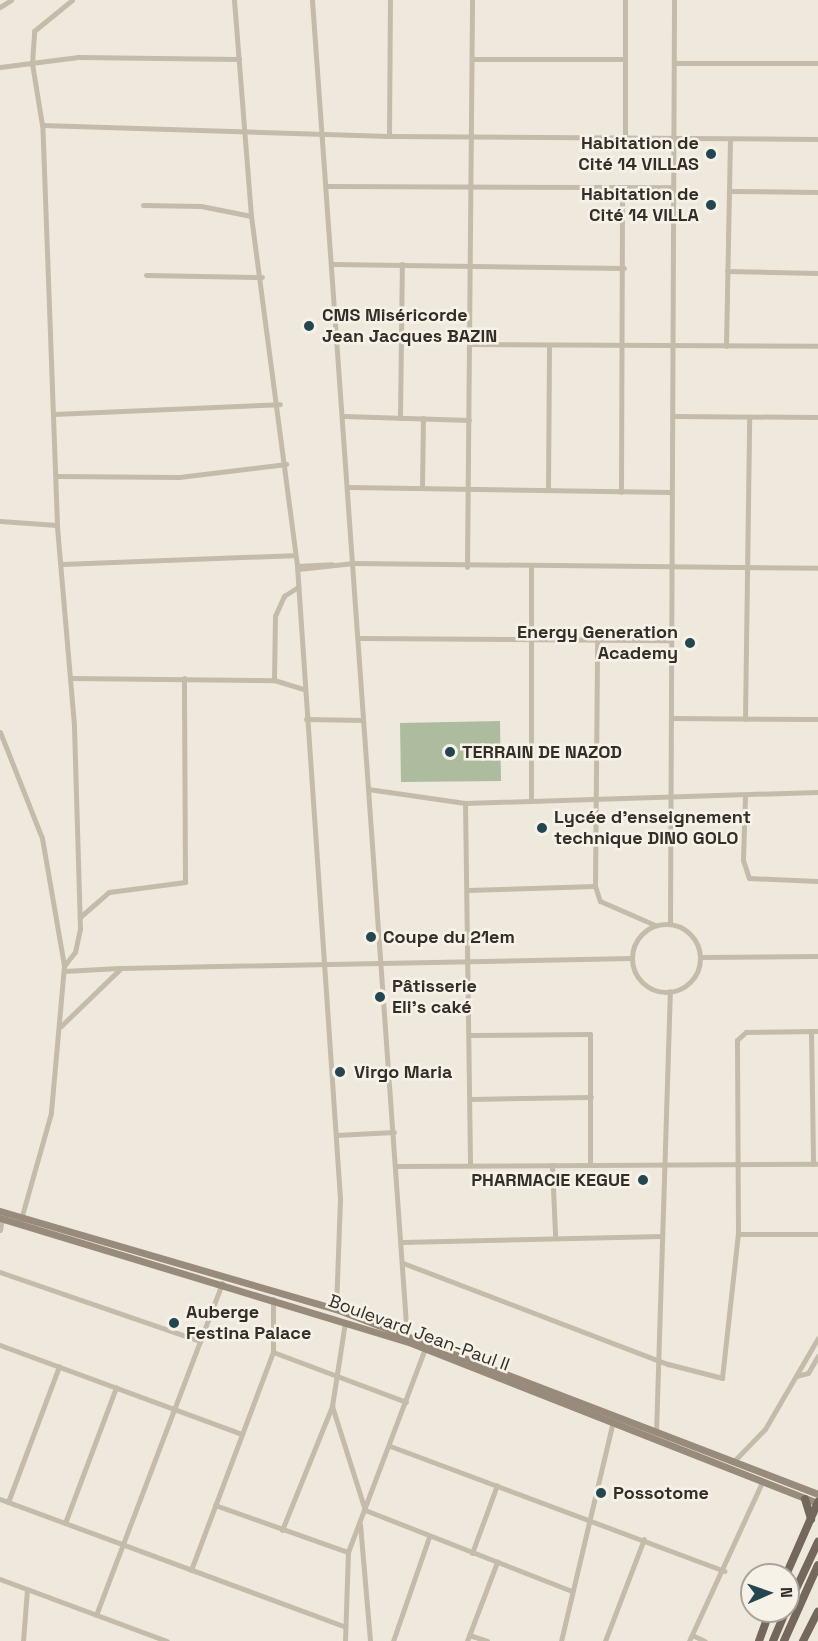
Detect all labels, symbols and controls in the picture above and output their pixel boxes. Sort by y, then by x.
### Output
place label: Habitation de Cité 14 VILLAS [578,133,699,176]
marker: Habitation de Cité 14 VILLAS [704,147,718,161]
place label: Habitation de Cité 14 VILLA [581,184,699,226]
marker: Habitation de Cité 14 VILLA [704,198,718,212]
place label: CMS Miséricorde Jean Jacques BAZIN [322,305,497,348]
marker: CMS Miséricorde Jean Jacques BAZIN [300,317,318,335]
place label: Energy Generation Academy [517,622,678,664]
marker: Energy Generation Academy [683,636,697,650]
place label: TERRAIN DE NAZOD [462,741,622,763]
marker: TERRAIN DE NAZOD [443,745,457,759]
place label: Lycée d'enseignement technique DINO GOLO [554,807,751,850]
marker: Lycée d'enseignement technique DINO GOLO [535,821,549,835]
place label: Coupe du 21em [383,926,515,948]
marker: Coupe du 21em [364,930,378,944]
place label: Pâtisserie Eli's caké [392,976,477,1018]
marker: Pâtisserie Eli's caké [373,990,387,1004]
place label: Virgo Maria [354,1061,452,1083]
marker: Virgo Maria [331,1063,349,1081]
place label: PHARMACIE KEGUE [471,1169,630,1191]
marker: PHARMACIE KEGUE [634,1171,652,1189]
street label: Boulevard Jean-Paul II [325,1290,513,1376]
place label: Auberge Festina Palace [186,1302,311,1344]
marker: Auberge Festina Palace [167,1316,181,1330]
place label: Possotome [613,1482,709,1504]
marker: Possotome [594,1486,608,1500]
north arrow [740,1563,800,1623]
text: N [776,1587,797,1598]

